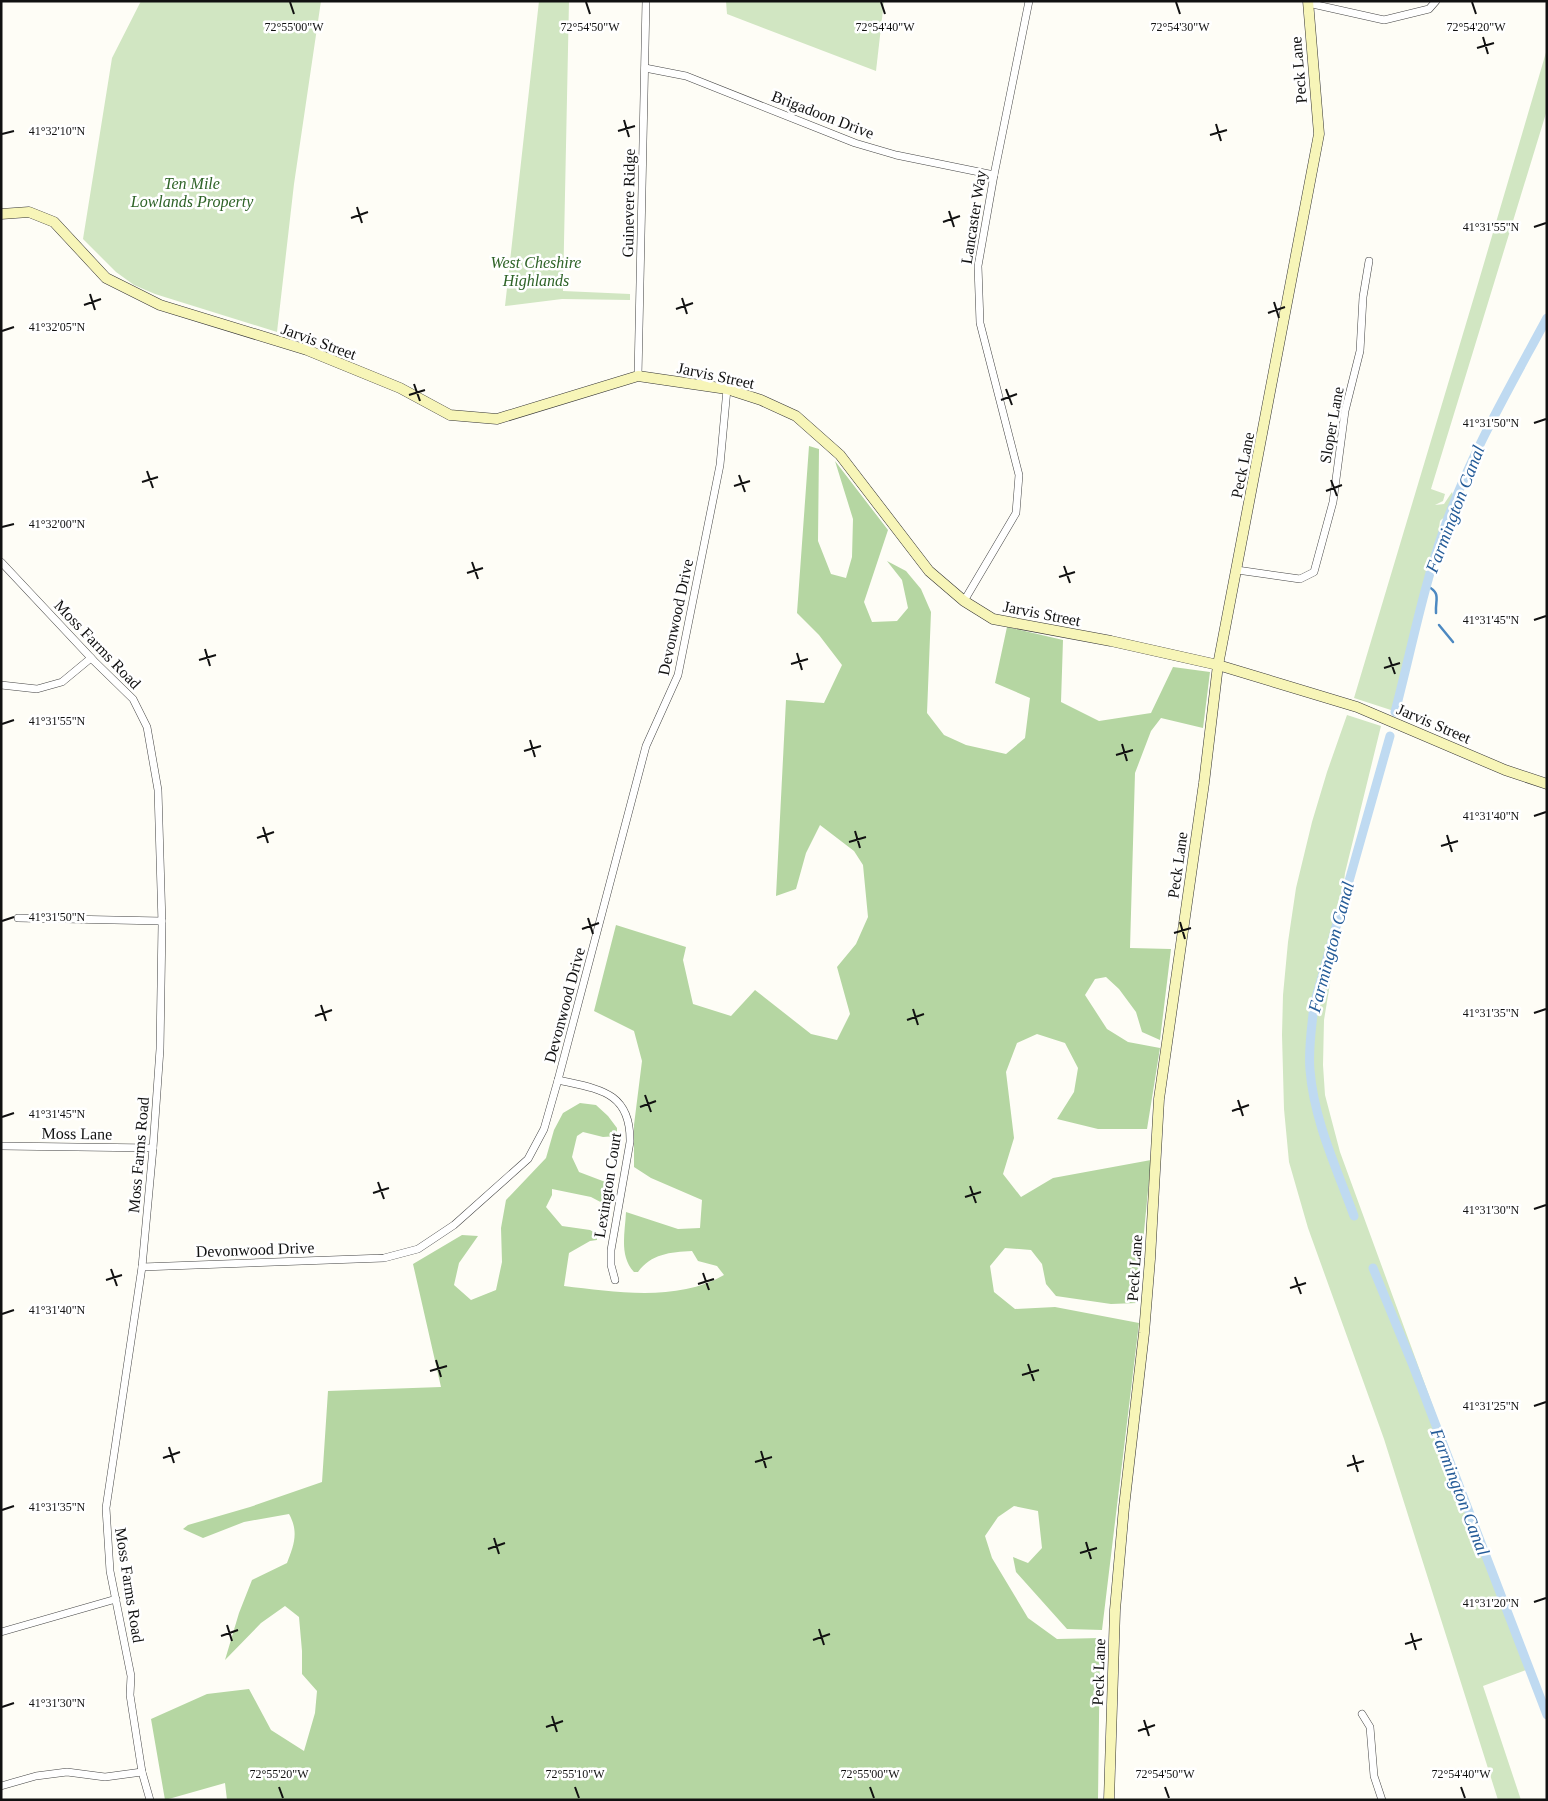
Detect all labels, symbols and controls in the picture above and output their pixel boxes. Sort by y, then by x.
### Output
text: 72°55'00"W [264,20,324,34]
text: 72°54'50"W [560,20,620,34]
text: 72°54'40"W [855,20,915,34]
text: 72°54'30"W [1150,20,1210,34]
text: 72°54'20"W [1446,20,1506,34]
street label: Peck Lane [1287,36,1310,104]
street label: Brigadoon Drive [769,87,876,143]
text: 41°32'10"N [29,124,86,138]
street label: Guinevere Ridge [619,148,639,258]
street label: Lancaster Way [958,169,990,265]
park label: Ten Mile Lowlands Property [130,175,254,211]
text: 41°31'55"N [1463,220,1520,234]
park label: West Cheshire Highlands [491,254,581,290]
text: 41°32'05"N [29,320,86,334]
street label: Jarvis Street [279,320,359,363]
street label: Jarvis Street [676,359,757,392]
street label: Sloper Lane [1316,385,1348,465]
text: 41°31'50"N [1463,416,1520,430]
street label: Peck Lane [1228,431,1257,500]
water label: Farmington Canal [1421,443,1488,576]
text: 41°32'00"N [29,517,86,531]
street label: Devonwood Drive [655,557,696,677]
street label: Moss Farms Road [51,597,144,692]
street label: Jarvis Street [1002,598,1083,629]
text: 41°31'45"N [1463,613,1520,627]
street label: Jarvis Street [1394,700,1474,747]
text: 41°31'55"N [29,714,86,728]
text: 41°31'40"N [1463,809,1520,823]
street label: Peck Lane [1164,831,1191,899]
water label: Farmington Canal [1304,879,1358,1016]
text: 41°31'50"N [29,910,86,924]
street label: Devonwood Drive [541,946,588,1065]
text: 41°31'35"N [1463,1006,1520,1020]
street label: Moss Farms Road [125,1096,152,1214]
text: 41°31'45"N [29,1107,86,1121]
street label: Moss Lane [42,1124,112,1143]
street label: Lexington Court [591,1131,625,1239]
text: 41°31'30"N [1463,1203,1520,1217]
street label: Peck Lane [1124,1234,1145,1302]
street label: Devonwood Drive [195,1239,315,1260]
text: 41°31'40"N [29,1303,86,1317]
text: 41°31'25"N [1463,1399,1520,1413]
water label: Farmington Canal [1426,1425,1493,1558]
text: 41°31'35"N [29,1500,86,1514]
street label: Moss Farms Road [112,1526,147,1644]
text: 41°31'20"N [1463,1596,1520,1610]
street label: Peck Lane [1089,1638,1108,1706]
text: 41°31'30"N [29,1696,86,1710]
text: 72°55'20"W [249,1767,309,1781]
text: 72°55'10"W [545,1767,605,1781]
text: 72°55'00"W [840,1767,900,1781]
text: 72°54'50"W [1135,1767,1195,1781]
text: 72°54'40"W [1431,1767,1491,1781]

